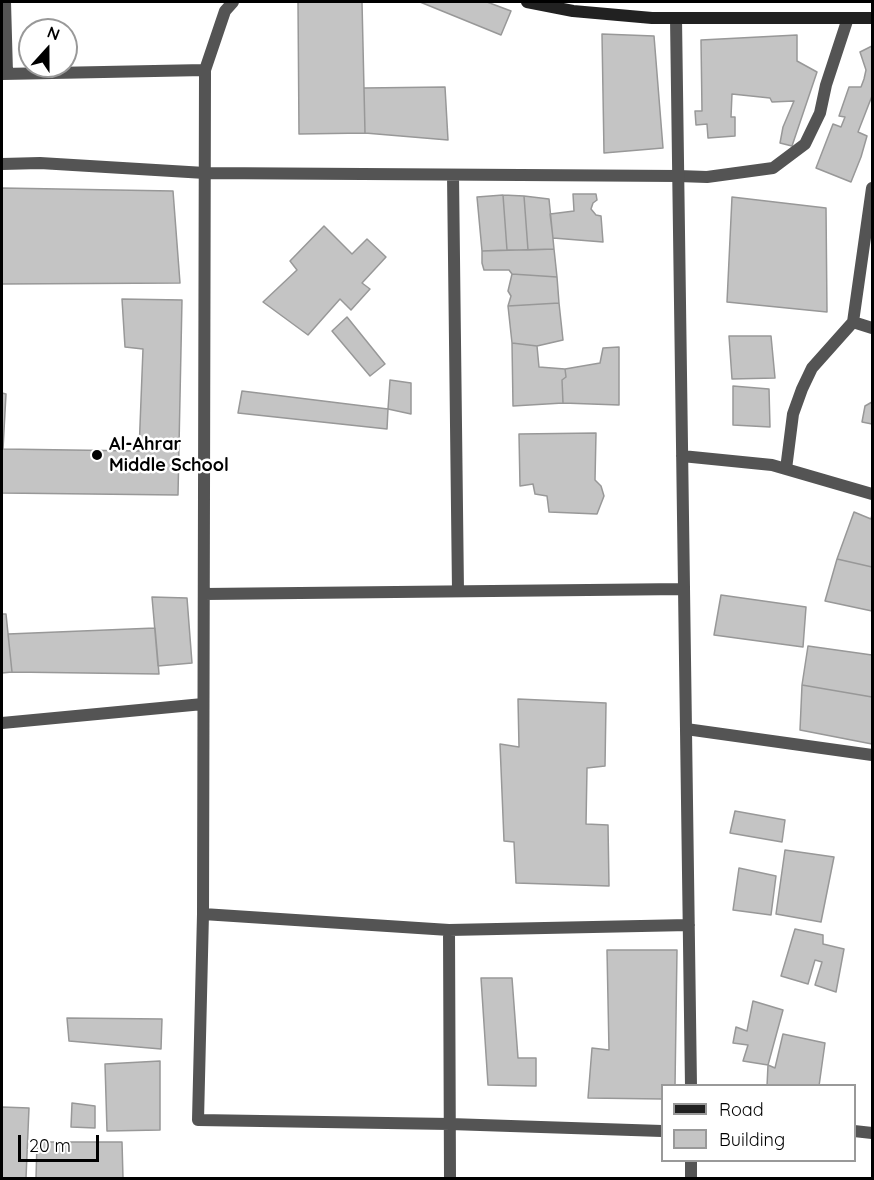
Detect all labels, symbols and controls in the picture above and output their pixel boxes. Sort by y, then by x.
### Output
north arrow [18,18,78,78]
text: N [45,22,63,45]
place label: Al-Ahrar Middle School [109,434,229,476]
marker: Al-Ahrar Middle School [90,448,104,462]
legend [661,1084,856,1162]
text: Road [719,1098,764,1121]
scale bar [21,1123,102,1161]
text: Building [719,1128,785,1151]
text: 20 m [29,1134,71,1157]

